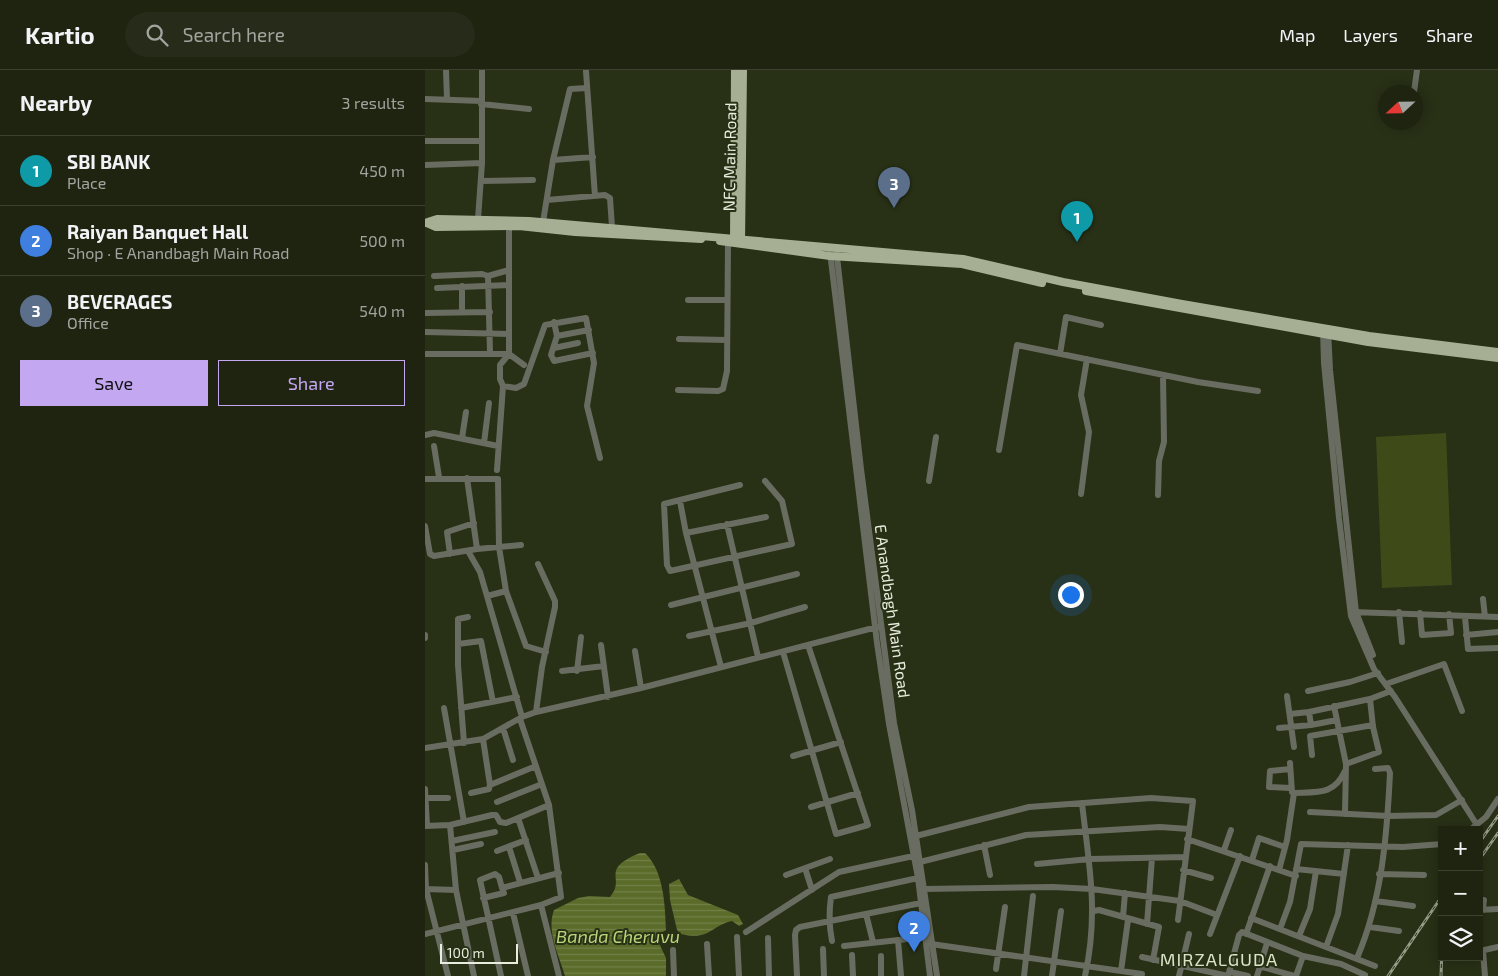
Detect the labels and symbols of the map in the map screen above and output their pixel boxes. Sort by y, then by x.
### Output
north arrow [1378,85,1423,130]
street label: NFC Main Road [719,102,739,212]
pin: 3 [878,167,910,208]
pin: 1 [1061,201,1093,242]
street label: E Anandbagh Main Road [871,523,915,699]
your location [1058,582,1084,608]
pin: 2 [898,911,930,952]
water label: Banda Cheruvu [556,925,680,947]
scale bar [440,941,517,964]
district label: MIRZALGUDA [1160,948,1278,970]

